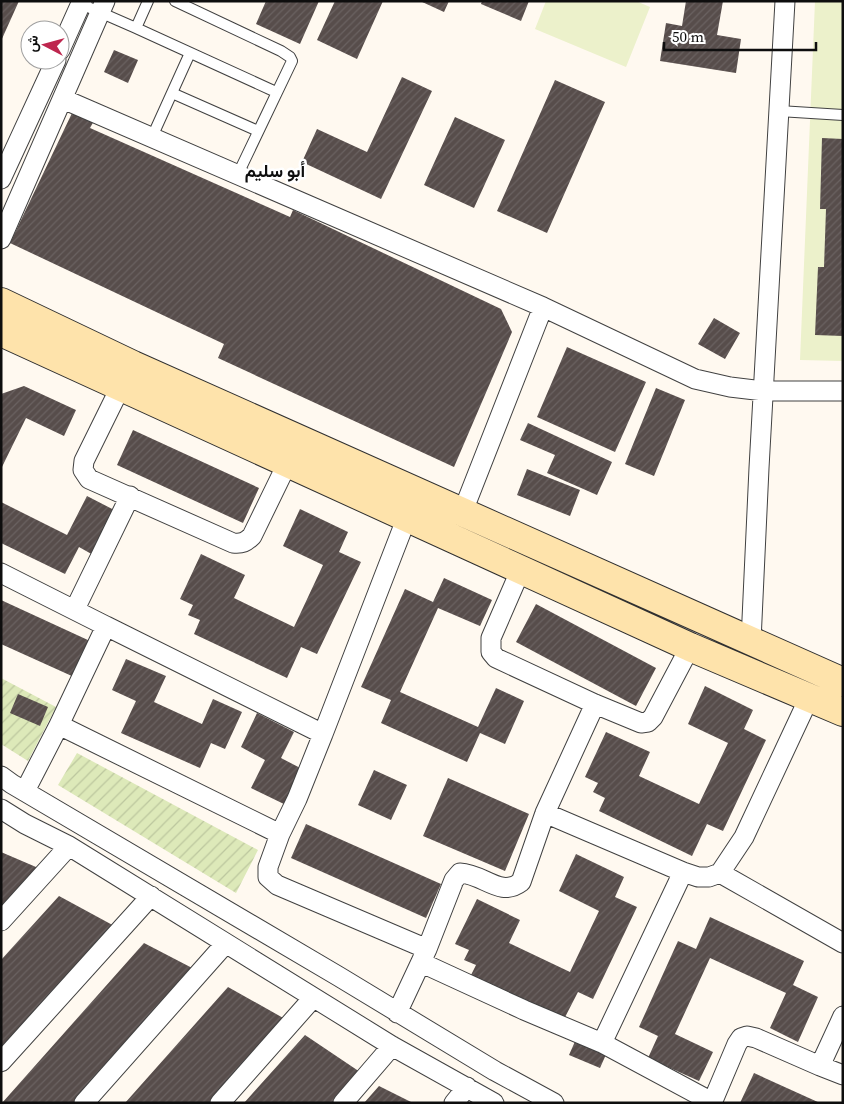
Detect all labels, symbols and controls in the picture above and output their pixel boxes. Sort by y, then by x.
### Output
north arrow [20,20,70,70]
scale bar [664,20,816,52]
text: 50 m [672,26,704,47]
text: ش [21,34,43,53]
district label: أبو سليم [245,158,306,183]

